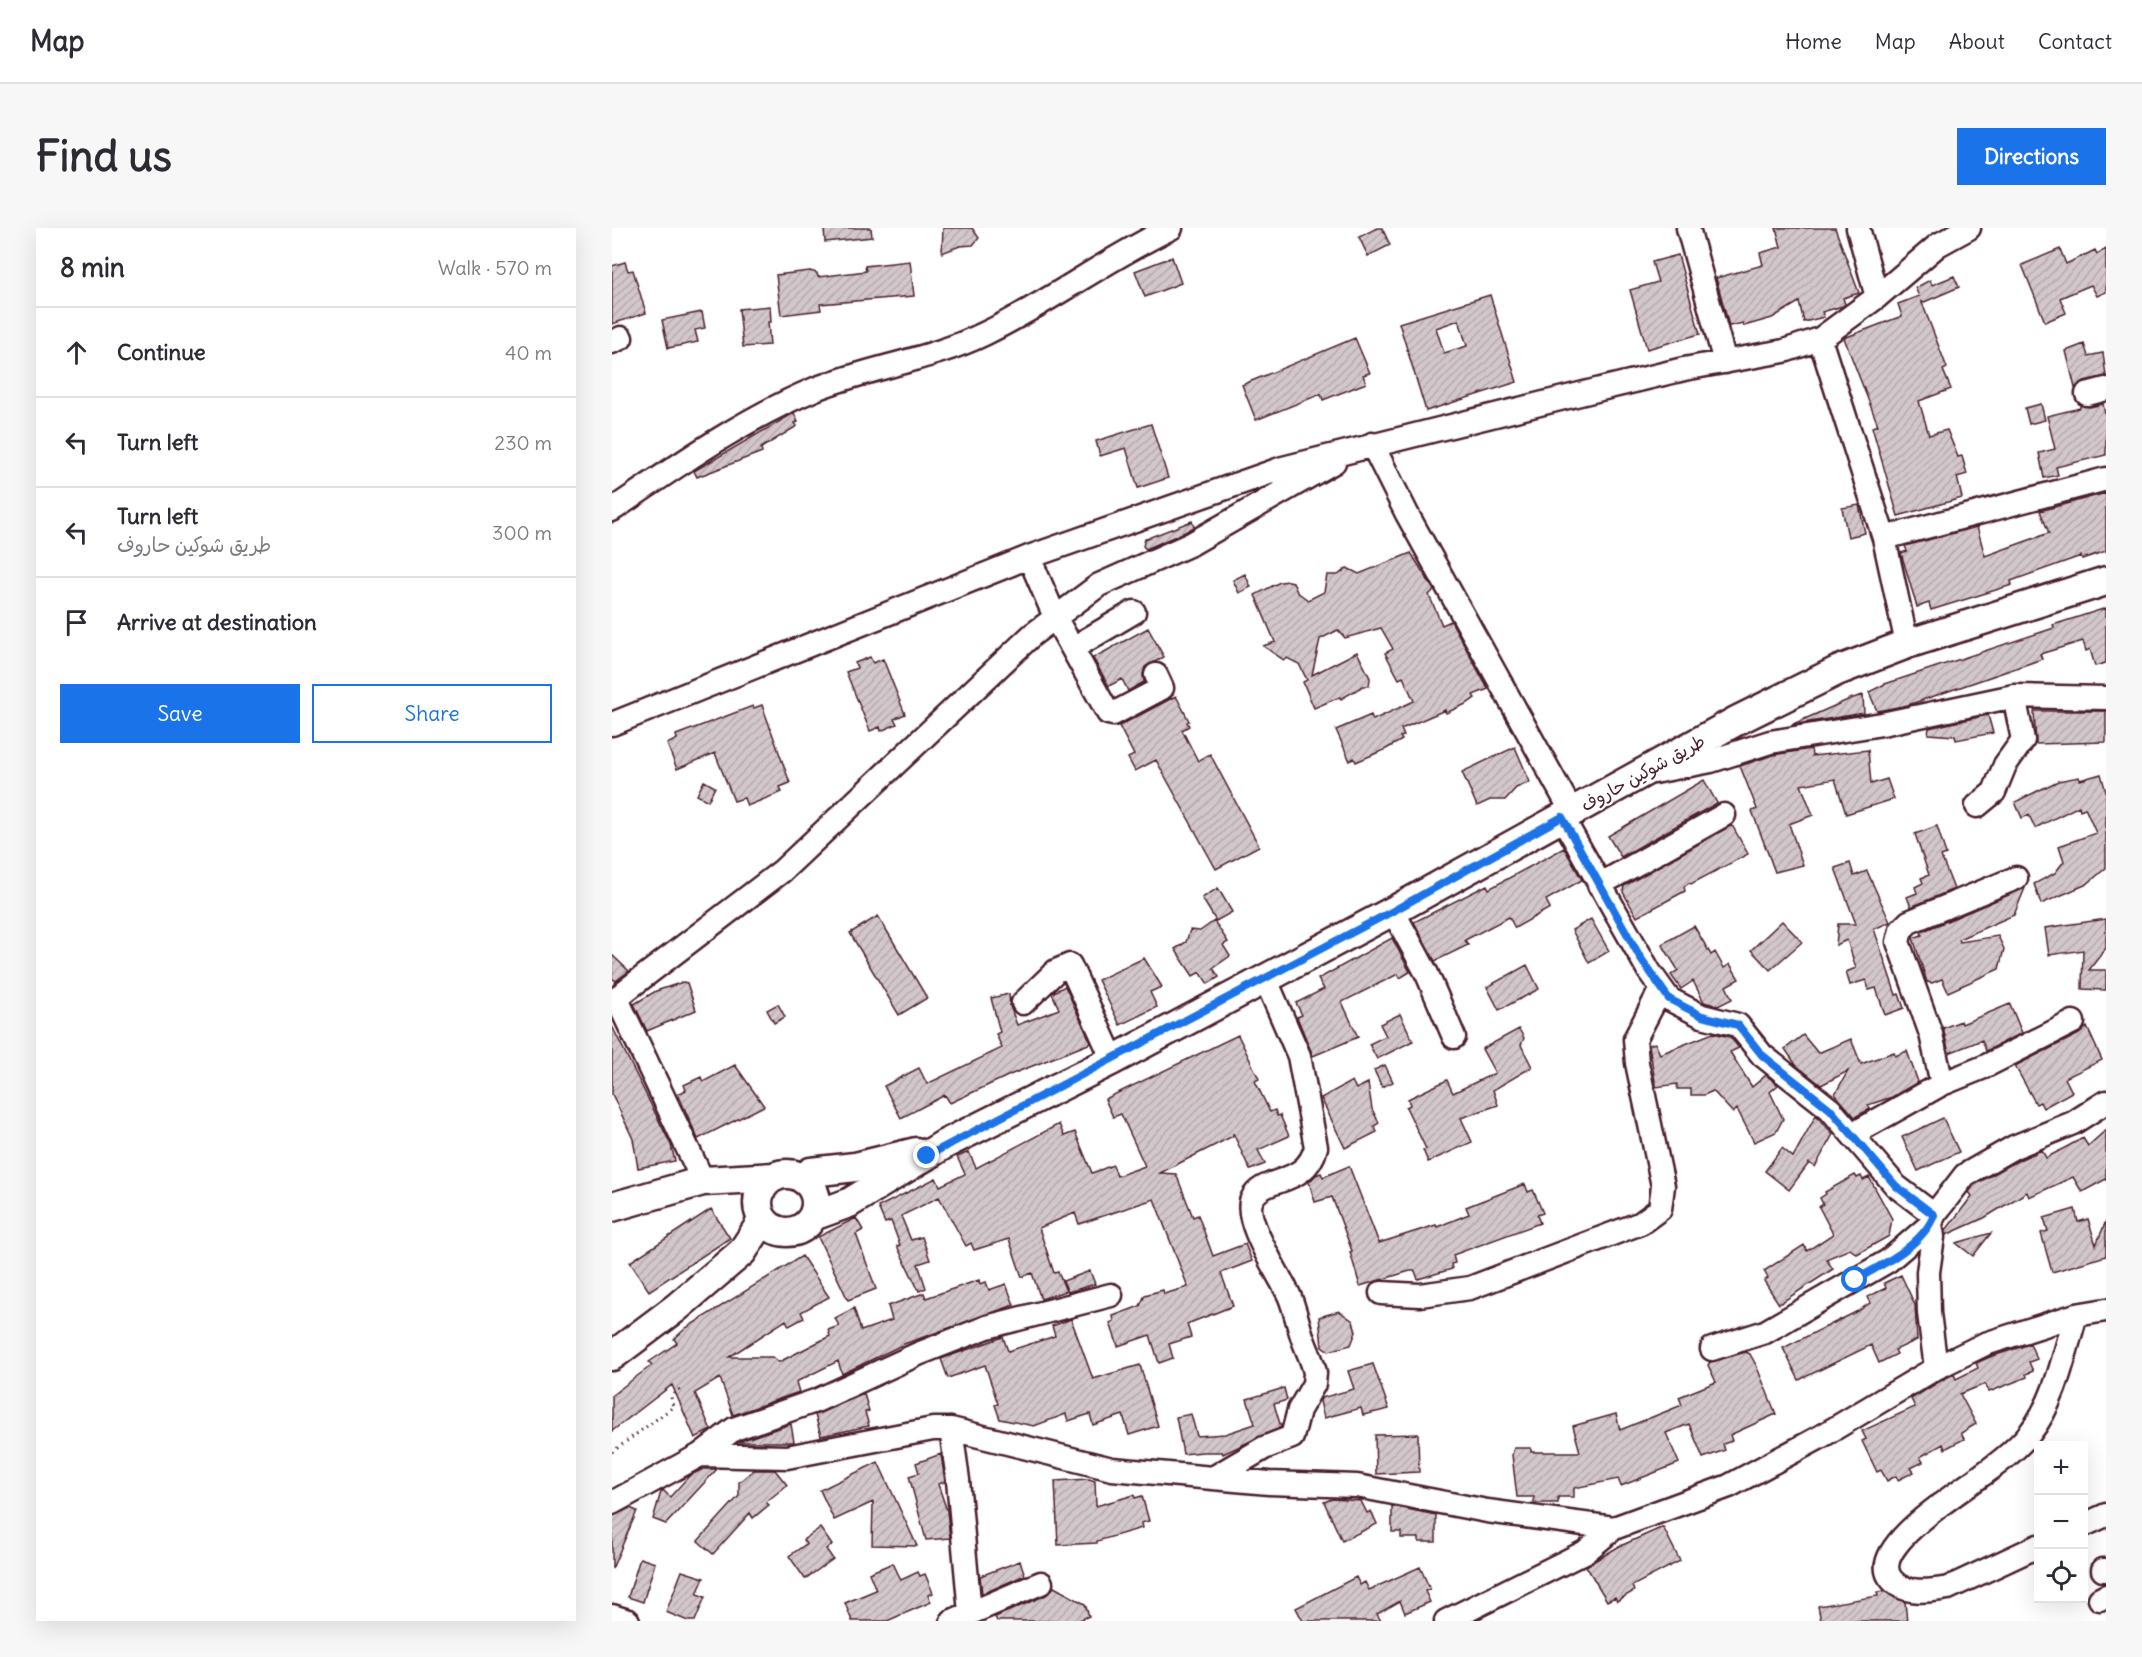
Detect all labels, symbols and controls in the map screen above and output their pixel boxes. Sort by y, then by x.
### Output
text: Map [30,23,84,59]
text: Home [1785,28,1842,55]
text: Map [1875,28,1916,55]
text: About [1949,28,2005,55]
text: Contact [2038,28,2112,55]
button: Directions [1957,128,2106,185]
text: Find us [36,130,172,182]
text: 8 min [60,251,125,284]
text: Walk · 570 m [438,255,552,280]
icon: ahead [60,336,93,369]
text: Continue [117,338,206,366]
text: 40 m [505,340,552,365]
icon: left [60,426,93,459]
text: Turn left [117,428,198,456]
text: 230 m [494,430,552,455]
text: Turn left [117,502,198,530]
icon: left [60,516,93,549]
text: 300 m [492,520,552,545]
text: طريق شوكين حاروف [117,532,271,557]
icon: arrive [60,606,93,639]
text: Arrive at destination [117,608,317,636]
button: Save [60,684,300,743]
button: Share [312,684,552,743]
street label: طريق شوكين حاروف [1576,729,1709,816]
route end [913,1142,939,1168]
route start [1841,1266,1867,1292]
map controls [2034,1441,2088,1603]
button: + [2034,1441,2088,1495]
button: − [2034,1495,2088,1549]
button: locate [2034,1549,2088,1603]

